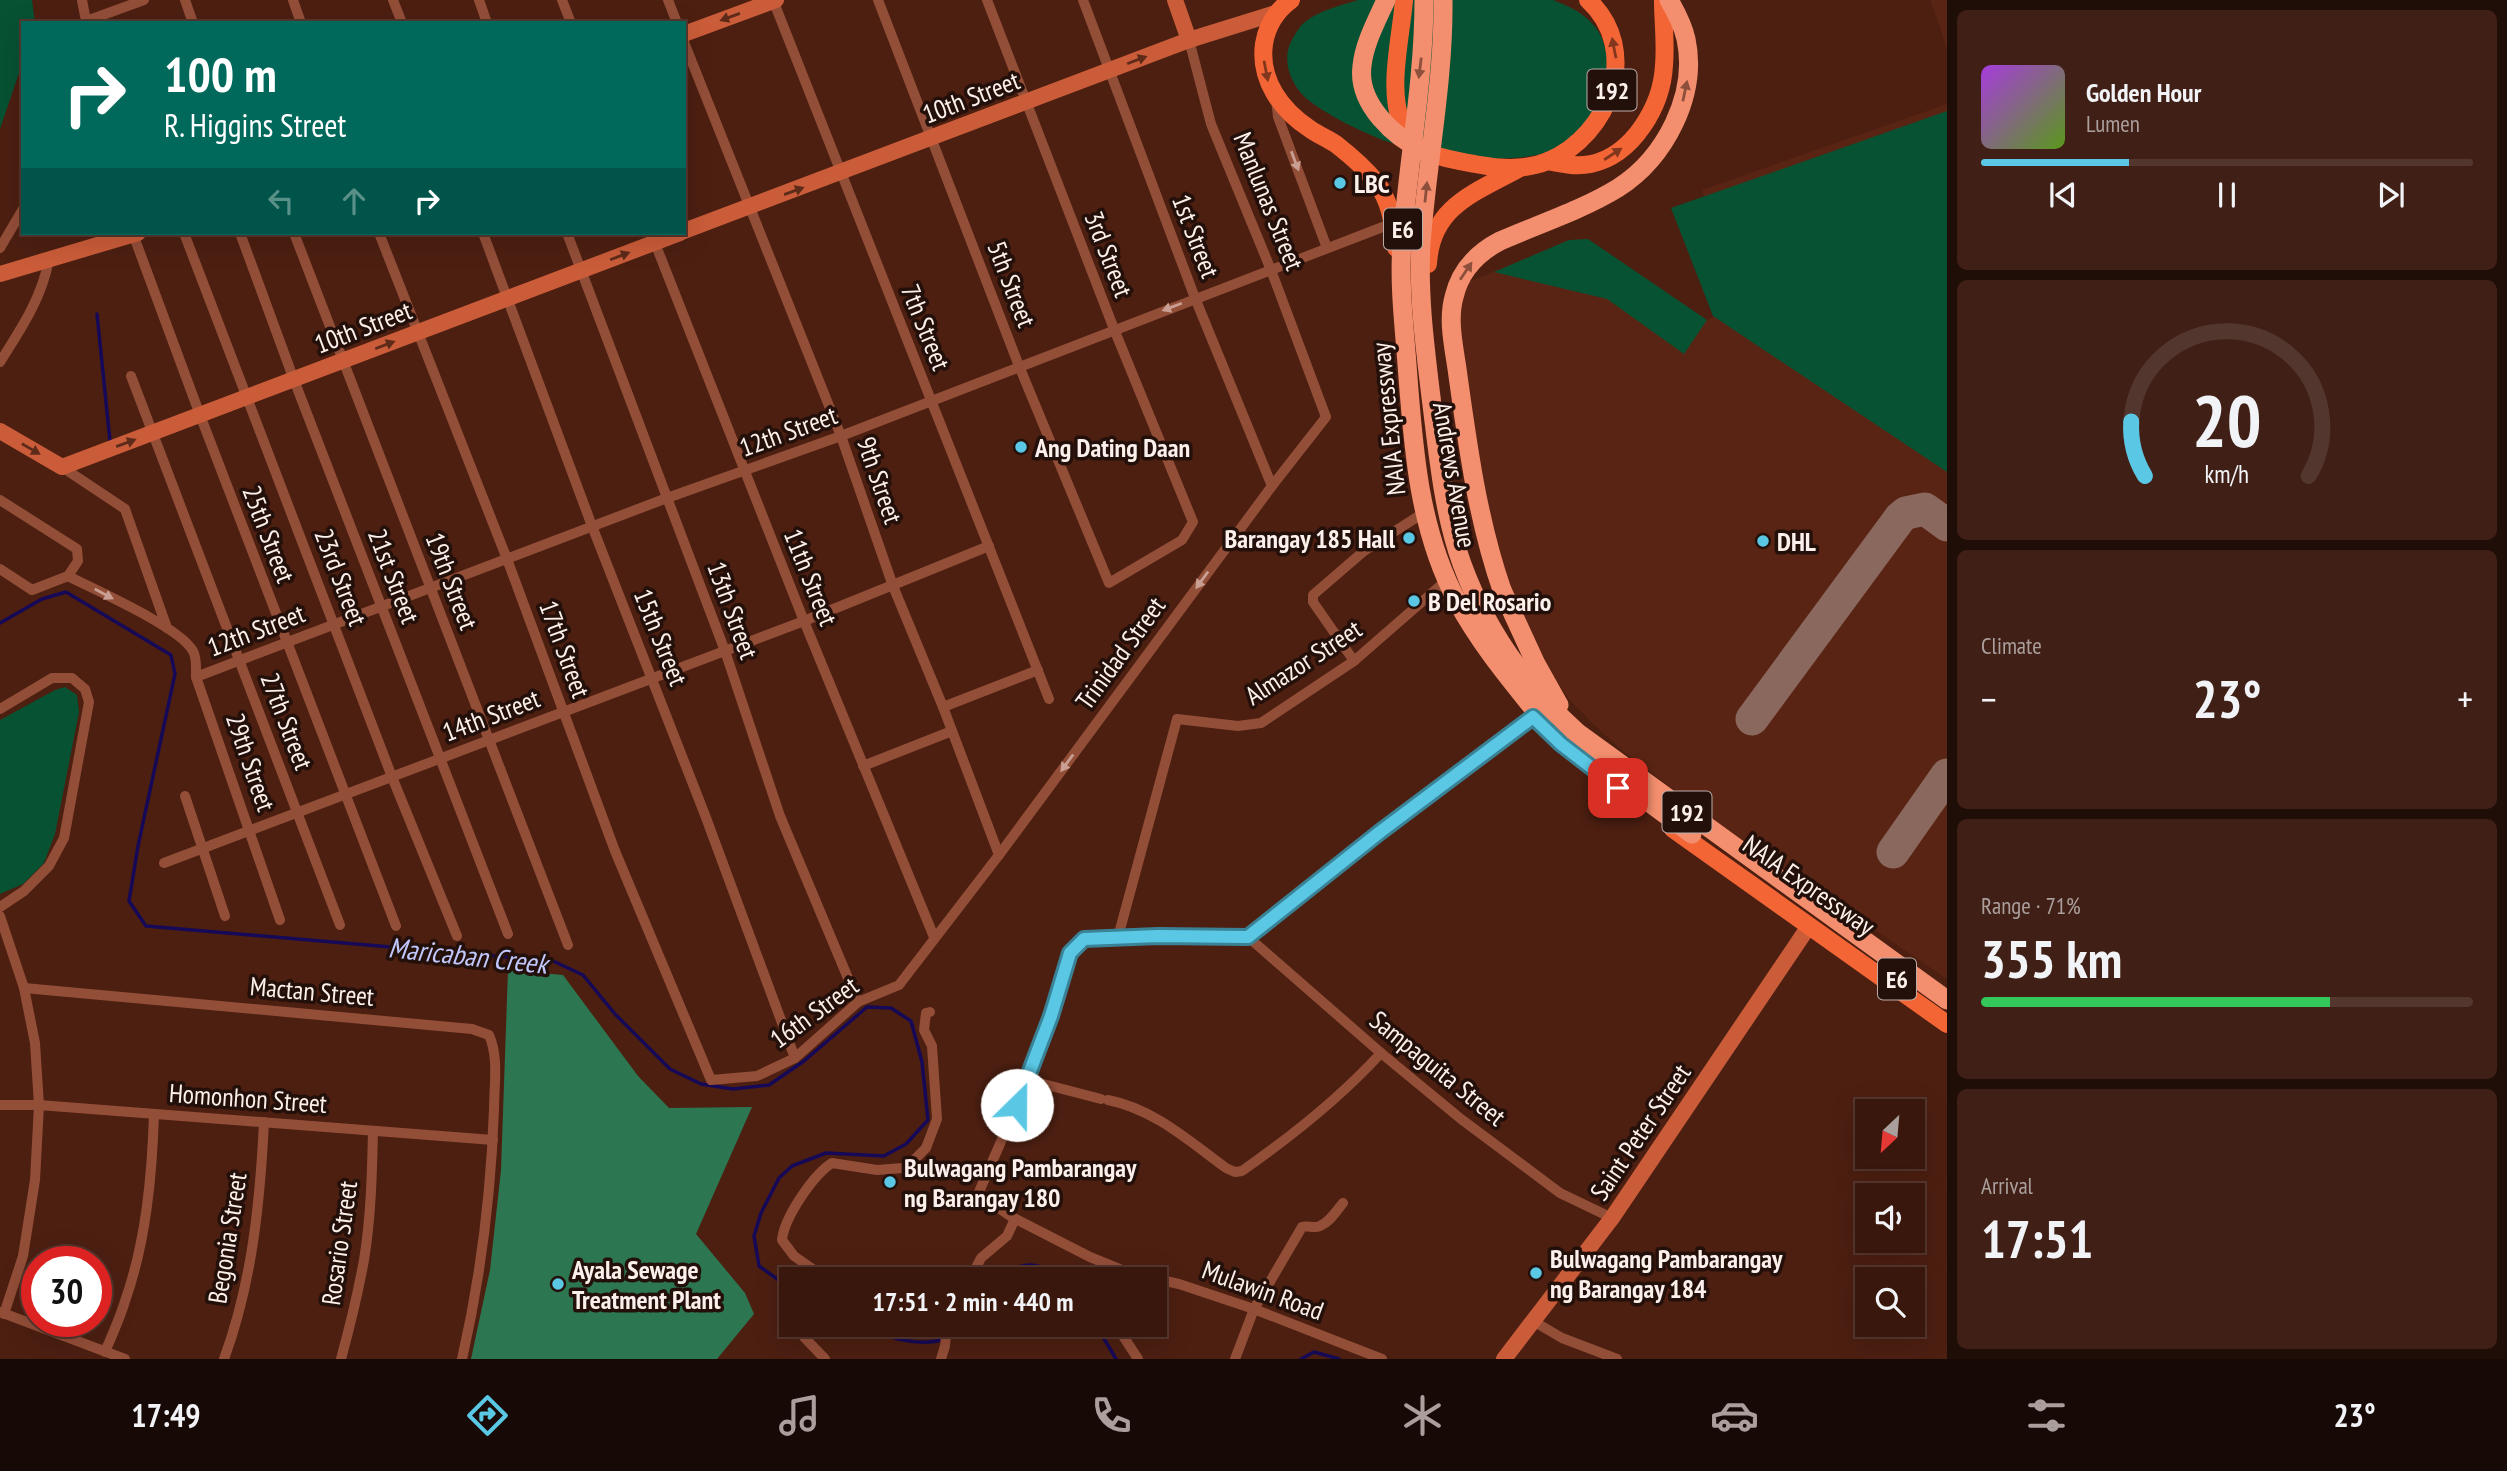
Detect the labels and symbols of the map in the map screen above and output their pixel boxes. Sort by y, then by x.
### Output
one-way arrow [720,12,741,23]
one-way arrow [1608,37,1619,59]
one-way arrow [1127,54,1148,65]
one-way arrow [1415,57,1426,79]
one-way arrow [1261,60,1272,82]
street label: 10th Street [918,63,1024,131]
road number: 192 [1588,70,1636,110]
one-way arrow [1680,80,1691,102]
street label: Manlunas Street [1226,127,1312,275]
one-way arrow [1604,147,1622,161]
one-way arrow [1290,151,1301,172]
place label: LBC [1354,167,1390,200]
marker: LBC [1332,175,1348,191]
one-way arrow [1421,180,1432,202]
one-way arrow [784,185,805,196]
street label: 1st Street [1165,189,1227,283]
street label: 3rd Street [1078,206,1140,302]
road number: E6 [1384,209,1422,250]
street label: 5th Street [981,236,1043,332]
one-way arrow [610,250,631,261]
one-way arrow [1459,262,1473,280]
street label: 7th Street [894,279,958,375]
street label: 10th Street [310,293,416,361]
one-way arrow [1161,302,1182,313]
one-way arrow [374,339,395,350]
street label: NAIA Expressway [1364,341,1412,497]
street label: 12th Street [735,398,841,464]
street label: Andrews Avenue [1426,400,1484,550]
place label: Ang Dating Daan [1034,431,1190,464]
street label: 9th Street [850,432,910,528]
one-way arrow [116,437,137,448]
marker: Ang Dating Daan [1013,439,1029,455]
one-way arrow [22,442,41,455]
street label: 25th Street [235,481,303,587]
place label: Barangay 185 Hall [1224,522,1396,555]
street label: 23rd Street [307,524,375,630]
street label: 21st Street [361,524,427,628]
street label: 11th Street [777,524,845,630]
place label: DHL [1777,525,1816,558]
street label: 19th Street [418,528,486,634]
marker: Barangay 185 Hall [1401,530,1417,546]
marker: DHL [1755,533,1771,549]
street label: 13th Street [700,557,766,663]
one-way arrow [1195,571,1209,589]
street label: 15th Street [627,584,695,690]
place label: B Del Rosario [1428,585,1551,618]
one-way arrow [94,588,114,600]
street label: Trinidad Street [1068,590,1172,716]
marker: B Del Rosario [1406,593,1422,609]
street label: 12th Street [203,596,309,664]
street label: 17th Street [532,596,598,702]
street label: Almazor Street [1238,612,1368,712]
street label: 27th Street [253,668,321,774]
street label: 14th Street [438,681,544,749]
street label: 29th Street [219,709,283,815]
one-way arrow [1060,754,1074,773]
pin [1588,758,1648,818]
road number: 192 [1662,792,1712,832]
street label: NAIA Expressway [1737,827,1881,943]
water label: Maricaban Creek [387,928,552,982]
road number: E6 [1878,959,1916,1000]
street label: Mactan Street [249,969,375,1013]
street label: 16th Street [763,969,865,1055]
street label: Sampaguita Street [1363,1003,1513,1133]
street label: Saint Peter Street [1582,1058,1698,1206]
position arrow [980,1068,1054,1142]
street label: Homonhon Street [168,1076,328,1120]
north arrow [1855,1099,1925,1169]
place label: Bulwagang Pambarangay ng Barangay 180 [904,1151,1137,1214]
street label: Begonia Street [200,1170,254,1306]
marker: Bulwagang Pambarangay ng Barangay 180 [882,1174,898,1190]
street label: Rosario Street [314,1179,364,1307]
place label: Bulwagang Pambarangay ng Barangay 184 [1550,1242,1783,1305]
speed limit sign: 30 [21,1246,112,1337]
place label: Ayala Sewage Treatment Plant [571,1253,721,1316]
street label: Mulawin Road [1198,1253,1328,1327]
marker: Bulwagang Pambarangay ng Barangay 184 [1528,1265,1544,1281]
marker: Ayala Sewage Treatment Plant [550,1276,566,1292]

